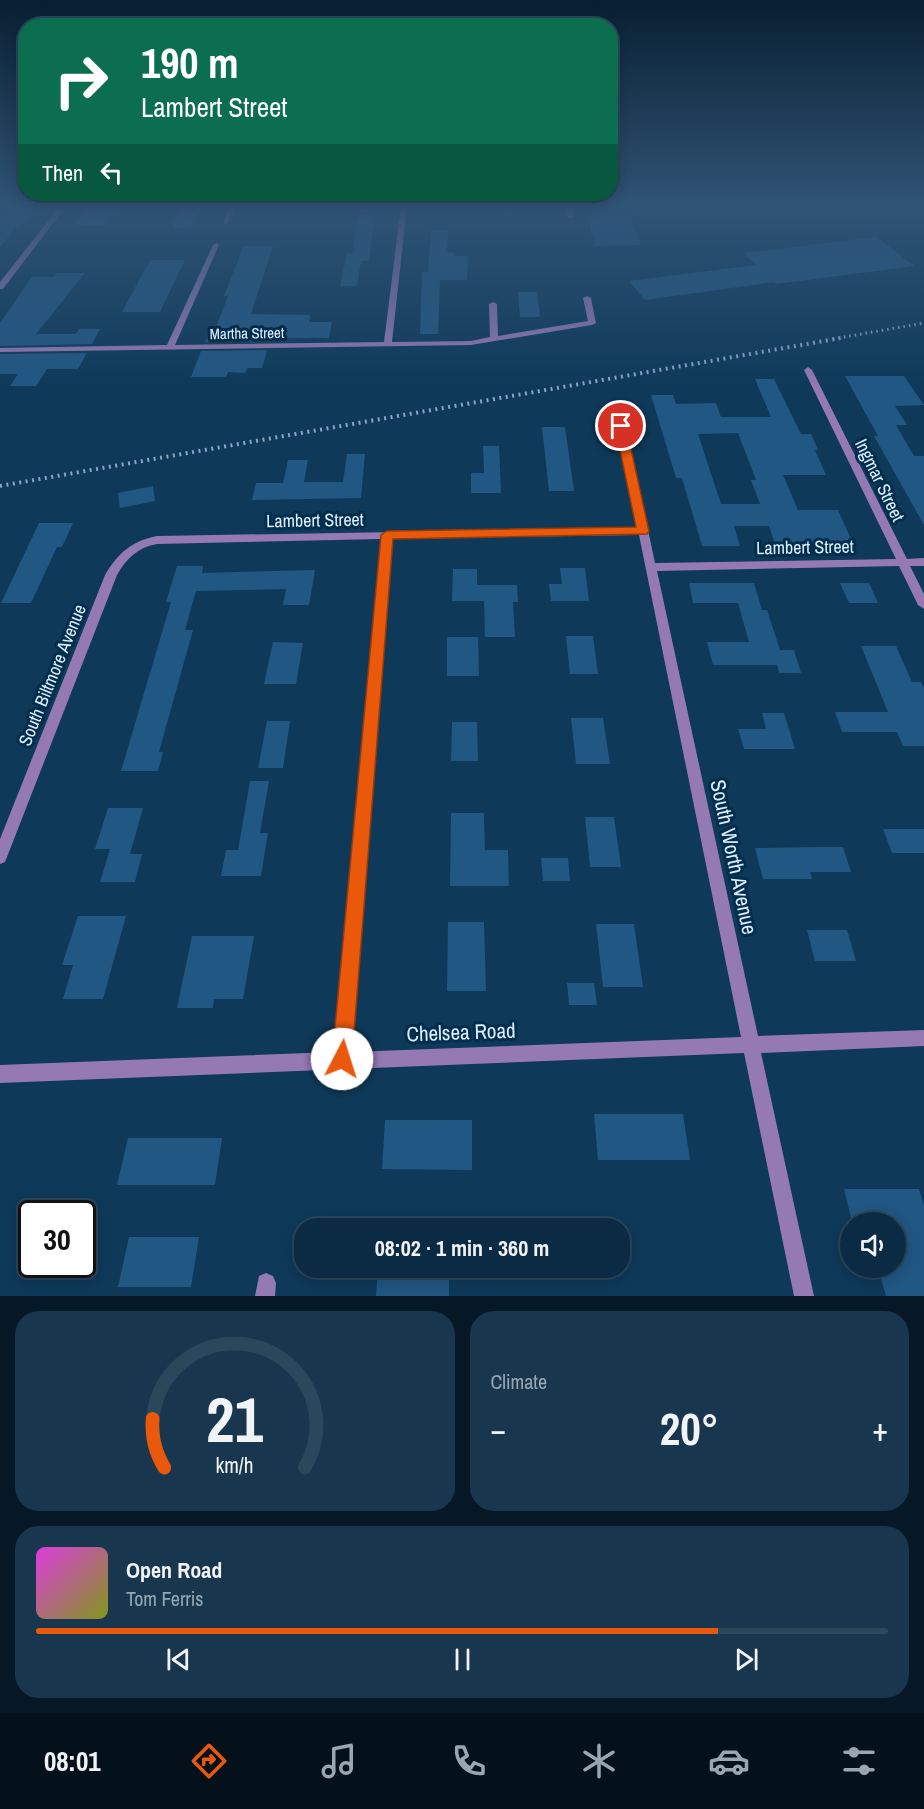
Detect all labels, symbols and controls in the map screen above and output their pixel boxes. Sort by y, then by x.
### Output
text: 190 m [141,35,239,91]
icon: right [42,42,120,120]
text: Lambert Street [141,89,287,125]
icon: left [95,156,128,189]
text: Then [42,158,83,188]
street label: Martha Street [210,322,285,344]
pin [595,400,646,451]
icon: arrive [604,409,637,442]
street label: Ingmar Street [849,434,911,526]
street label: Lambert Street [266,507,364,533]
street label: Lambert Street [756,534,854,560]
street label: South Biltmore Avenue [12,600,92,750]
street label: South Worth Avenue [703,777,765,937]
street label: Chelsea Road [406,1016,516,1048]
position arrow [310,1027,374,1091]
speed limit sign: 30 [18,1200,96,1278]
map controls [840,1212,906,1278]
button: sound [840,1212,906,1278]
text: 08:02 · 1 min · 360 m [375,1233,549,1263]
text: Climate [491,1368,547,1395]
text: 21 [206,1377,264,1461]
text: 20° [660,1398,719,1459]
text: − [491,1407,506,1451]
text: + [872,1407,888,1451]
text: km/h [216,1451,254,1480]
text: Open Road [126,1555,222,1585]
text: Tom Ferris [126,1585,204,1612]
icon: previous [162,1643,195,1676]
icon: pause [446,1643,479,1676]
icon: next [730,1643,763,1676]
icon: directions [188,1740,230,1782]
icon: music [318,1740,360,1782]
icon: phone [448,1740,490,1782]
icon: climate [578,1740,620,1782]
icon: car [708,1740,750,1782]
icon: filters [838,1740,880,1782]
text: 08:01 [44,1743,101,1779]

